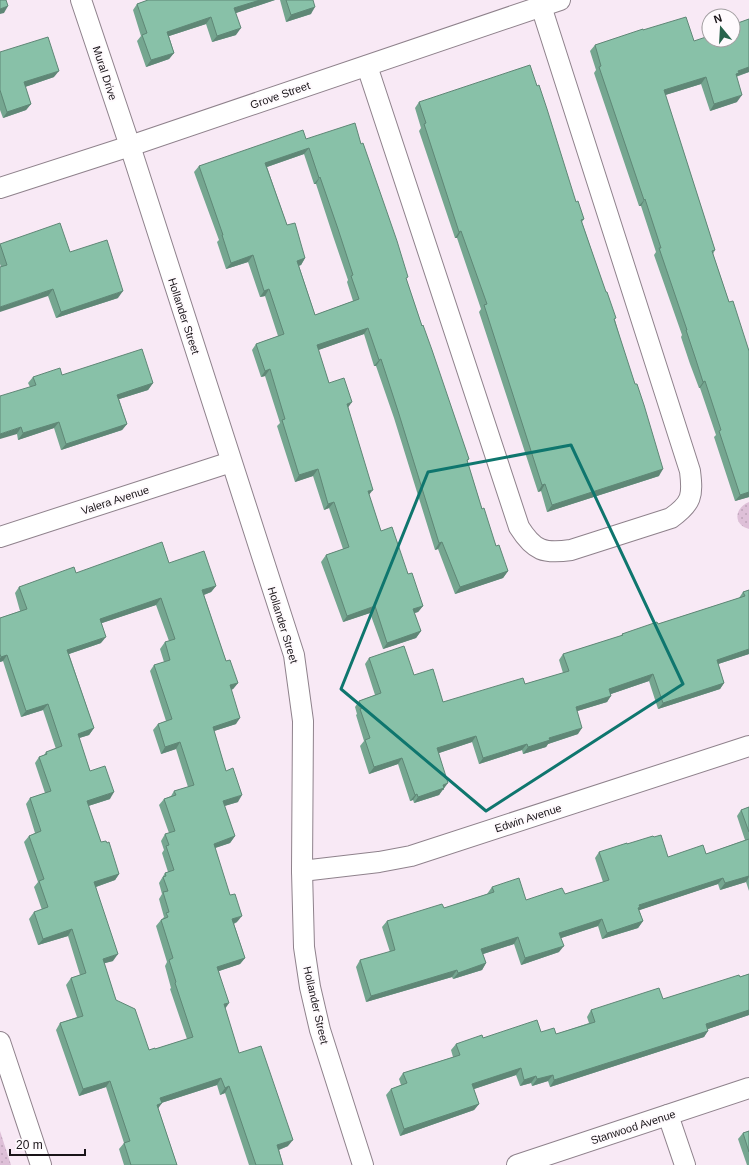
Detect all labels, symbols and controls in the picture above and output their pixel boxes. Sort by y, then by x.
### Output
north arrow [701,8,741,48]
text: N [712,12,724,25]
street label: Mural Drive [91,44,119,102]
street label: Grove Street [249,79,311,111]
street label: Hollander Street [166,276,202,356]
street label: Valera Avenue [80,483,150,517]
street label: Hollander Street [266,585,300,665]
street label: Edwin Avenue [493,802,563,834]
street label: Hollander Street [301,965,331,1045]
street label: Stanwood Avenue [589,1108,677,1146]
scale bar [10,1131,85,1157]
text: 20 m [16,1138,43,1152]

